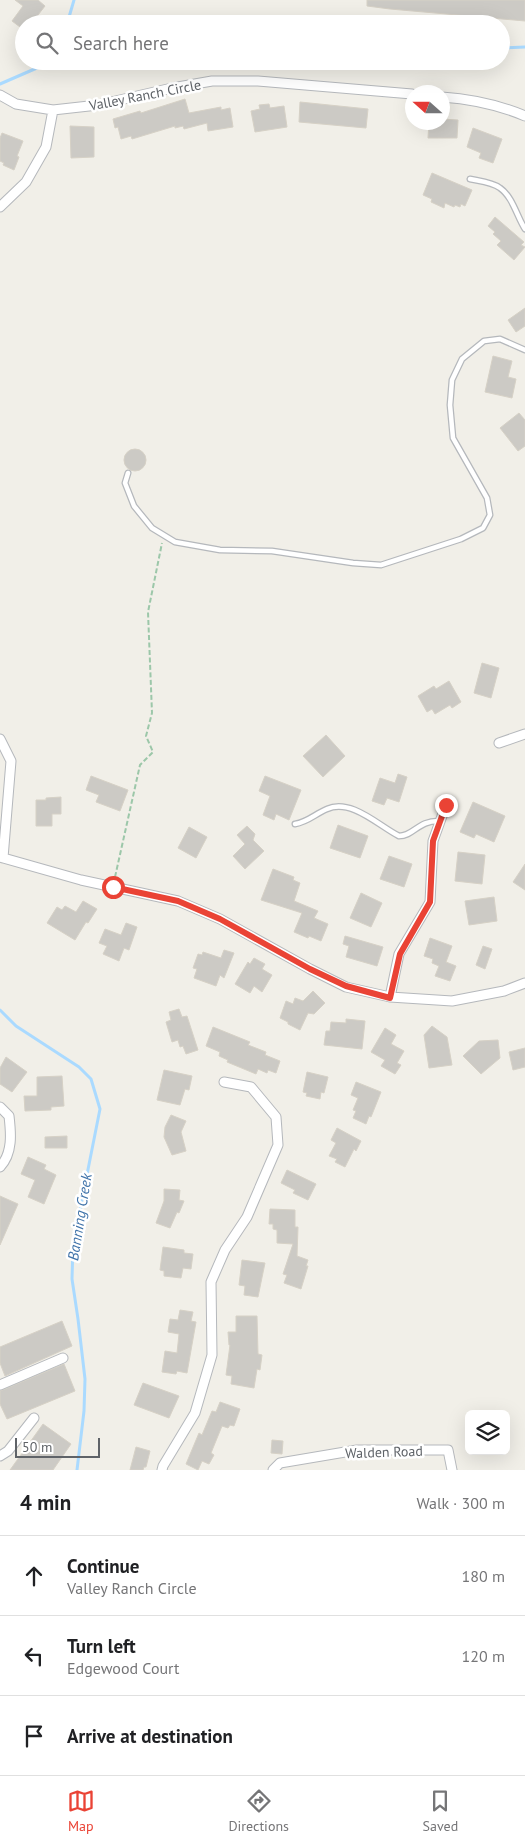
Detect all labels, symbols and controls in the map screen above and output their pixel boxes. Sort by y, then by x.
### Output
search box [15,15,510,70]
icon: search [33,29,61,57]
text: Search here [73,31,169,55]
street label: Valley Ranch Circle [87,75,202,115]
north arrow [405,85,450,130]
route end [435,794,458,817]
route start [102,876,125,899]
water label: Banning Creek [63,1171,96,1262]
map controls [465,1410,510,1455]
button: layers [465,1410,510,1455]
scale bar [15,1435,100,1458]
text: 50 m [22,1438,52,1456]
street label: Walden Road [345,1442,423,1462]
text: 4 min [20,1489,71,1516]
text: Walk · 300 m [416,1493,505,1513]
text: Continue [67,1554,139,1578]
icon: ahead [20,1562,48,1590]
text: 180 m [462,1566,505,1586]
text: Valley Ranch Circle [67,1578,197,1598]
text: Turn left [67,1634,136,1658]
icon: left [20,1642,48,1670]
text: 120 m [462,1646,505,1666]
text: Edgewood Court [67,1658,179,1678]
icon: arrive [20,1722,48,1750]
text: Arrive at destination [67,1724,233,1748]
tab: Map [67,1787,95,1835]
tab: Directions [228,1787,289,1835]
tab: Saved [423,1787,458,1835]

